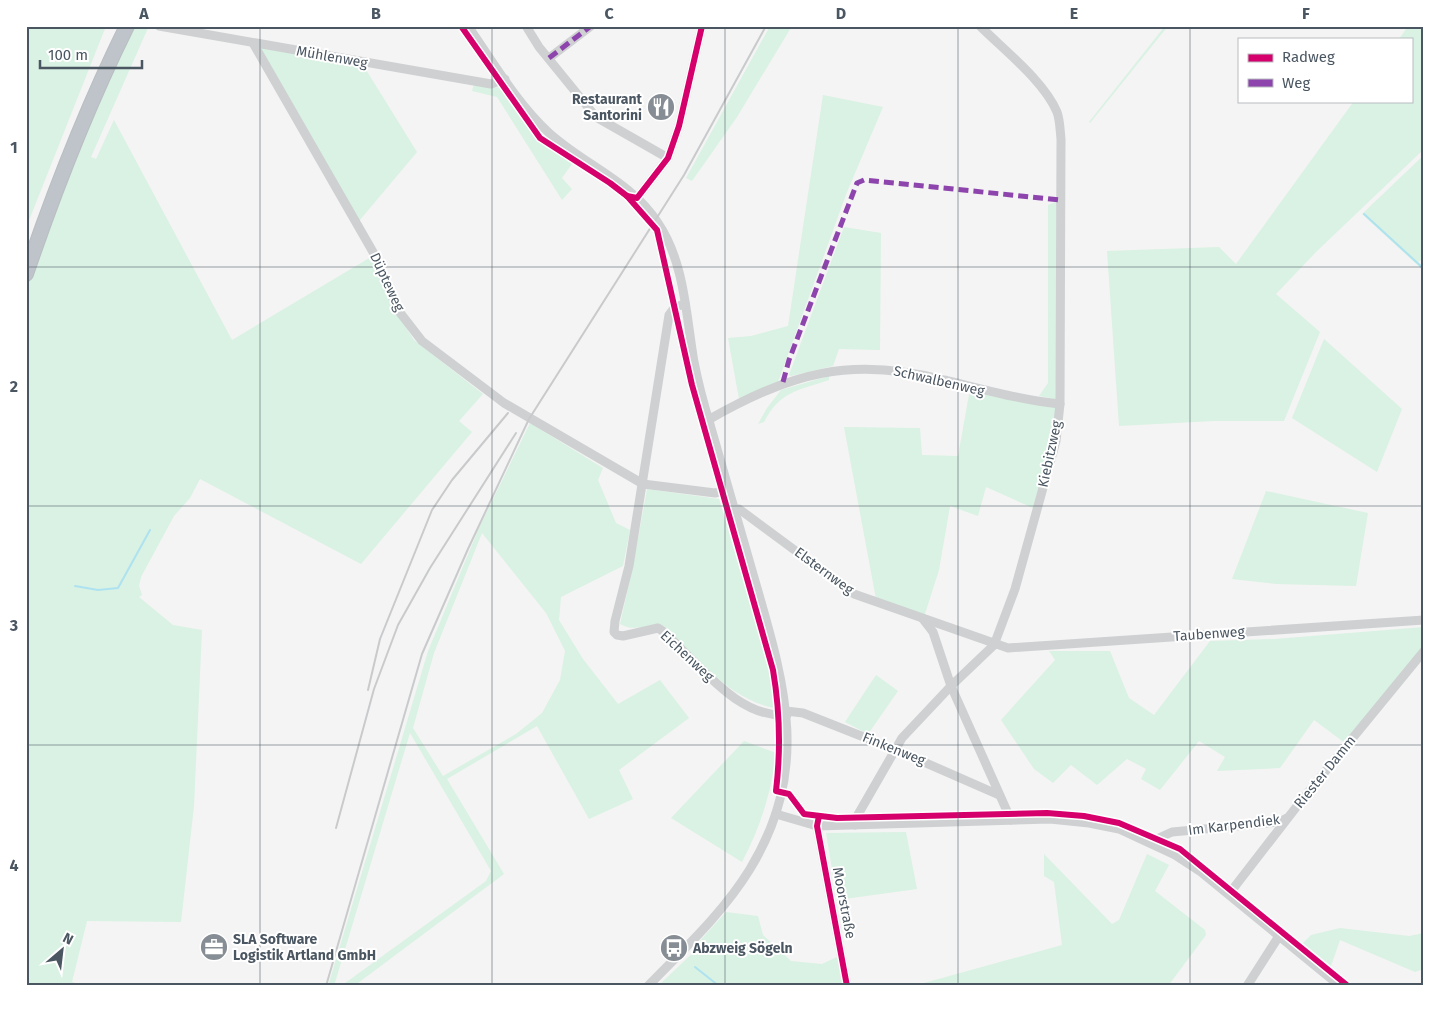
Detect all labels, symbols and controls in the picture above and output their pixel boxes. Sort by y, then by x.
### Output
text: A [138,4,149,23]
text: B [371,4,381,23]
text: C [604,4,614,23]
text: D [836,4,846,23]
text: E [1070,4,1078,23]
text: F [1302,4,1310,23]
scale bar [40,38,142,70]
legend [1238,38,1412,102]
street label: Mühlenweg [295,42,370,72]
text: 100 m [48,46,88,64]
text: Radweg [1282,48,1335,66]
text: Weg [1282,74,1310,92]
place label: Restaurant Santorini [572,91,643,124]
restaurant icon: Restaurant Santorini [646,92,676,122]
text: 1 [10,138,18,157]
street label: Düpteweg [366,250,408,315]
street label: Schwalbenweg [892,362,987,400]
text: 2 [10,377,18,396]
street label: Kiebitzweg [1035,418,1066,489]
street label: Elsternweg [791,544,858,599]
text: 3 [9,616,18,635]
street label: Taubenweg [1173,623,1246,645]
street label: Eichenweg [657,627,718,686]
street label: Finkenweg [860,729,929,770]
street label: Riester Damm [1290,732,1360,812]
street label: Im Karpendiek [1187,811,1282,839]
text: 4 [9,856,19,875]
street label: Moorstraße [829,866,859,940]
north arrow [38,924,88,974]
text: N [60,929,76,949]
place label: SLA Software Logistik Artland GmbH [233,931,376,964]
office icon: SLA Software Logistik Artland GmbH [199,932,229,962]
bus stop icon: Abzweig Sögeln [659,933,689,963]
place label: Abzweig Sögeln [692,940,793,957]

